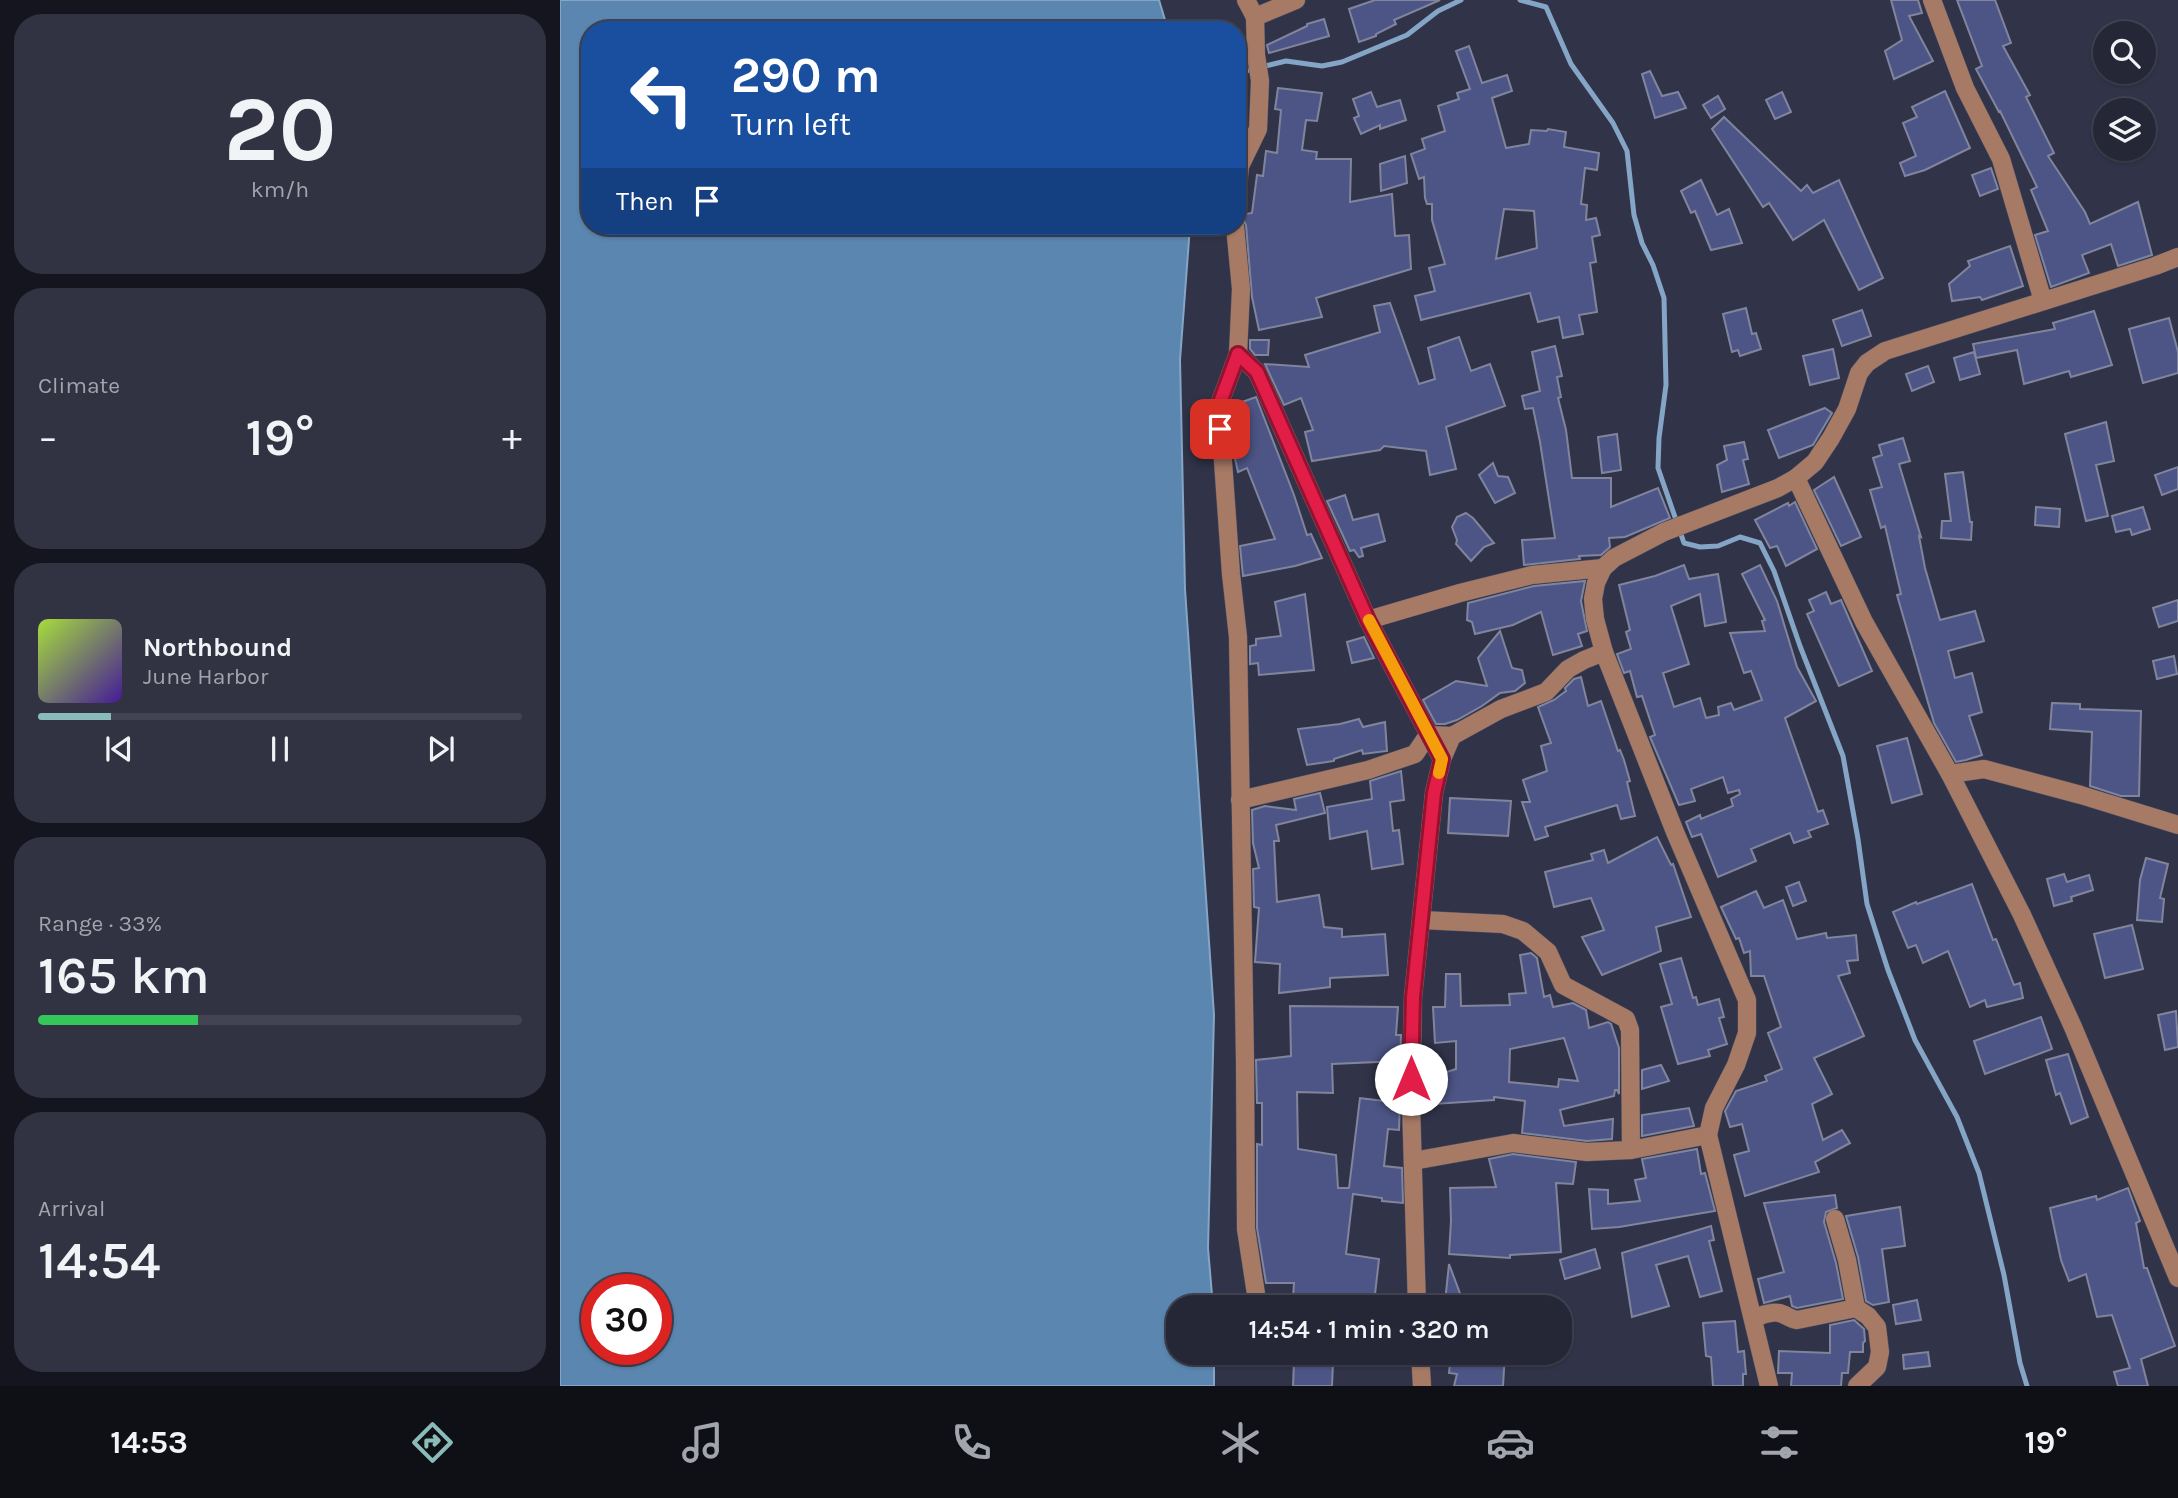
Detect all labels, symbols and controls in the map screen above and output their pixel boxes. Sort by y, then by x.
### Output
map controls [2093,21,2156,161]
button: search [2093,21,2156,84]
text: 290 m [731,47,880,104]
icon: left [616,49,707,140]
text: 20 [224,77,336,183]
button: layers [2093,98,2156,161]
text: Turn left [731,106,851,143]
text: km/h [251,176,309,203]
icon: arrive [688,182,726,220]
text: Then [616,186,674,217]
text: Climate [38,372,120,399]
pin [1190,399,1250,459]
text: 19° [246,407,314,468]
icon: arrive [1201,410,1239,448]
text: − [38,415,58,460]
text: + [502,415,522,460]
text: Northbound [143,632,292,663]
text: June Harbor [143,663,268,690]
icon: previous [100,730,138,768]
icon: pause [261,730,299,768]
icon: next [422,730,460,768]
text: Range · 33% [38,910,162,937]
text: 165 km [38,945,210,1006]
position arrow [1374,1042,1448,1116]
text: Arrival [38,1195,105,1222]
text: 14:54 [38,1230,161,1291]
speed limit sign: 30 [581,1274,672,1365]
text: 14:54 · 1 min · 320 m [1248,1314,1490,1345]
icon: directions [408,1418,457,1467]
icon: music [678,1418,727,1467]
icon: phone [947,1418,996,1467]
icon: climate [1216,1418,1265,1467]
icon: car [1486,1418,1535,1467]
icon: filters [1755,1418,1804,1467]
text: 14:53 [110,1424,188,1461]
text: 19° [2024,1424,2068,1461]

